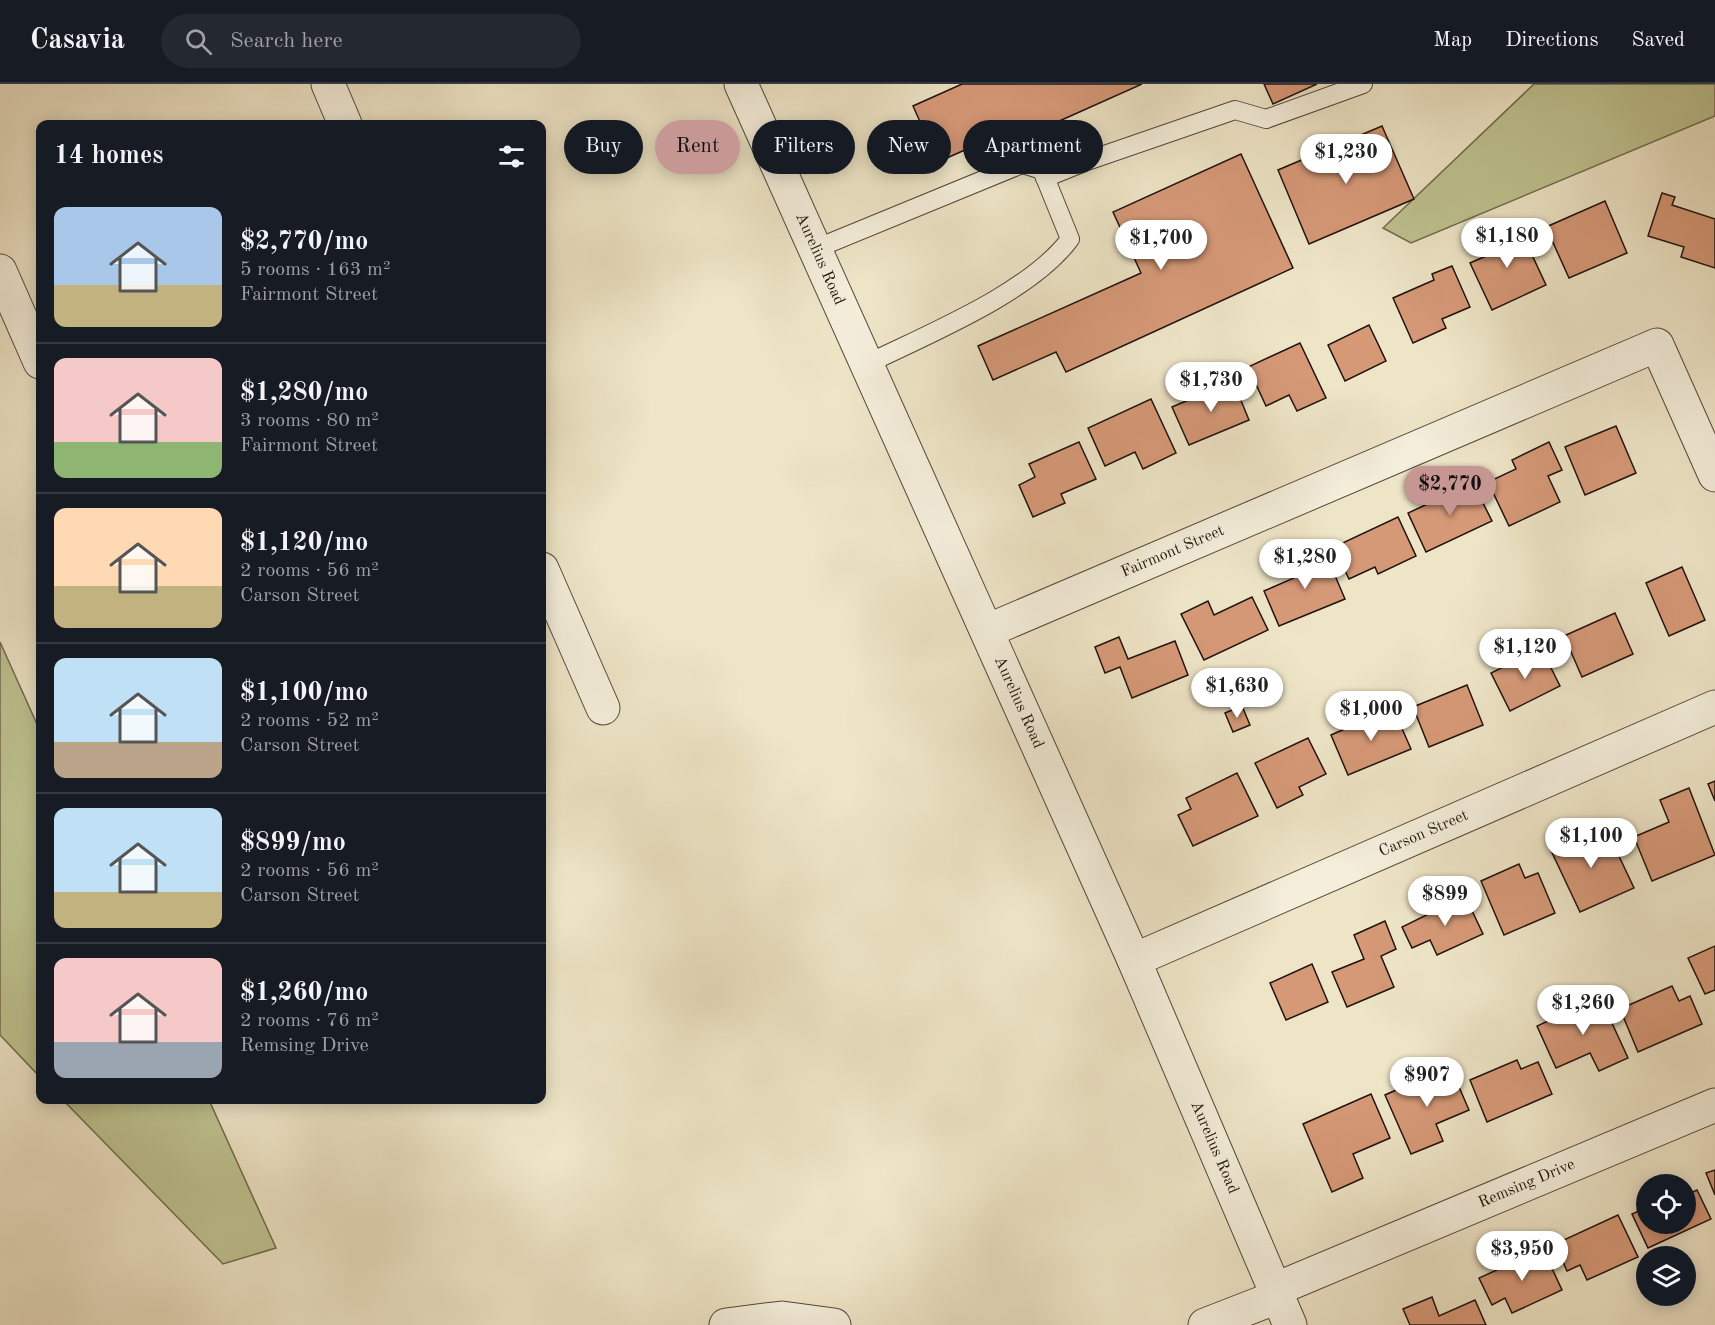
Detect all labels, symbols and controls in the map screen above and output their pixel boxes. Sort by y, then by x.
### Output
search box [161,14,581,68]
icon: search [182,25,215,58]
text: Casavia [30,27,125,55]
text: Search here [230,30,343,52]
text: Map [1433,30,1472,51]
text: Directions [1505,30,1599,51]
text: Saved [1632,30,1685,51]
chip: Buy [564,120,643,174]
chip: Rent [655,120,740,174]
chip: Filters [752,120,855,174]
chip: New [867,120,951,174]
chip: Apartment [963,120,1103,174]
pin: $1,230 [1297,134,1395,185]
icon: filters [495,140,528,173]
text: 14 homes [54,143,163,169]
text: $1,230 [1314,143,1378,163]
street label: Aurelius Road [792,211,847,308]
pin: $1,180 [1458,218,1556,269]
pin: $1,700 [1112,220,1210,271]
text: $1,180 [1475,227,1539,247]
text: $2,770/mo [240,229,368,255]
text: $1,700 [1129,229,1193,249]
icon: home [102,231,174,303]
text: 5 rooms · 163 m² [240,260,390,280]
text: Fairmont Street [240,285,378,305]
pin: $1,730 [1162,362,1260,413]
text: $1,730 [1179,371,1243,391]
text: $1,280/mo [240,380,368,406]
icon: home [102,382,174,454]
text: 3 rooms · 80 m² [240,411,379,431]
text: Fairmont Street [240,436,378,456]
pin: $2,770 [1401,466,1499,517]
text: $2,770 [1418,475,1482,495]
street label: Fairmont Street [1119,523,1227,581]
text: $1,120/mo [240,530,368,556]
icon: home [102,532,174,604]
pin: $1,280 [1256,539,1354,590]
text: $1,280 [1273,548,1337,568]
text: 2 rooms · 56 m² [240,561,379,581]
text: Carson Street [240,586,359,606]
pin: $1,120 [1476,629,1574,680]
text: $1,120 [1493,638,1557,658]
street label: Aurelius Road [991,654,1046,751]
pin: $1,630 [1188,668,1286,719]
text: $1,630 [1205,677,1269,697]
text: $1,100/mo [240,680,368,706]
icon: home [102,682,174,754]
pin: $1,000 [1322,691,1420,742]
text: $1,000 [1339,700,1403,720]
text: 2 rooms · 52 m² [240,711,379,731]
text: Carson Street [240,736,359,756]
street label: Carson Street [1377,807,1471,860]
pin: $1,100 [1542,818,1640,869]
text: $1,100 [1559,827,1623,847]
text: $899/mo [240,830,346,856]
icon: home [102,832,174,904]
text: 2 rooms · 56 m² [240,861,379,881]
pin: $899 [1409,876,1481,927]
text: $899 [1422,885,1468,905]
text: Carson Street [240,886,359,906]
text: $1,260/mo [240,980,368,1006]
icon: home [102,982,174,1054]
pin: $1,260 [1534,985,1632,1036]
text: $1,260 [1551,994,1615,1014]
text: 2 rooms · 76 m² [240,1011,379,1031]
text: Remsing Drive [240,1036,369,1056]
pin: $907 [1391,1057,1463,1108]
text: $907 [1404,1066,1450,1086]
street label: Aurelius Road [1187,1099,1241,1196]
street label: Remsing Drive [1476,1157,1577,1211]
map controls [1636,1174,1696,1306]
button: locate [1636,1174,1696,1234]
pin: $3,950 [1473,1231,1571,1282]
text: $3,950 [1490,1240,1554,1260]
button: layers [1636,1246,1696,1306]

